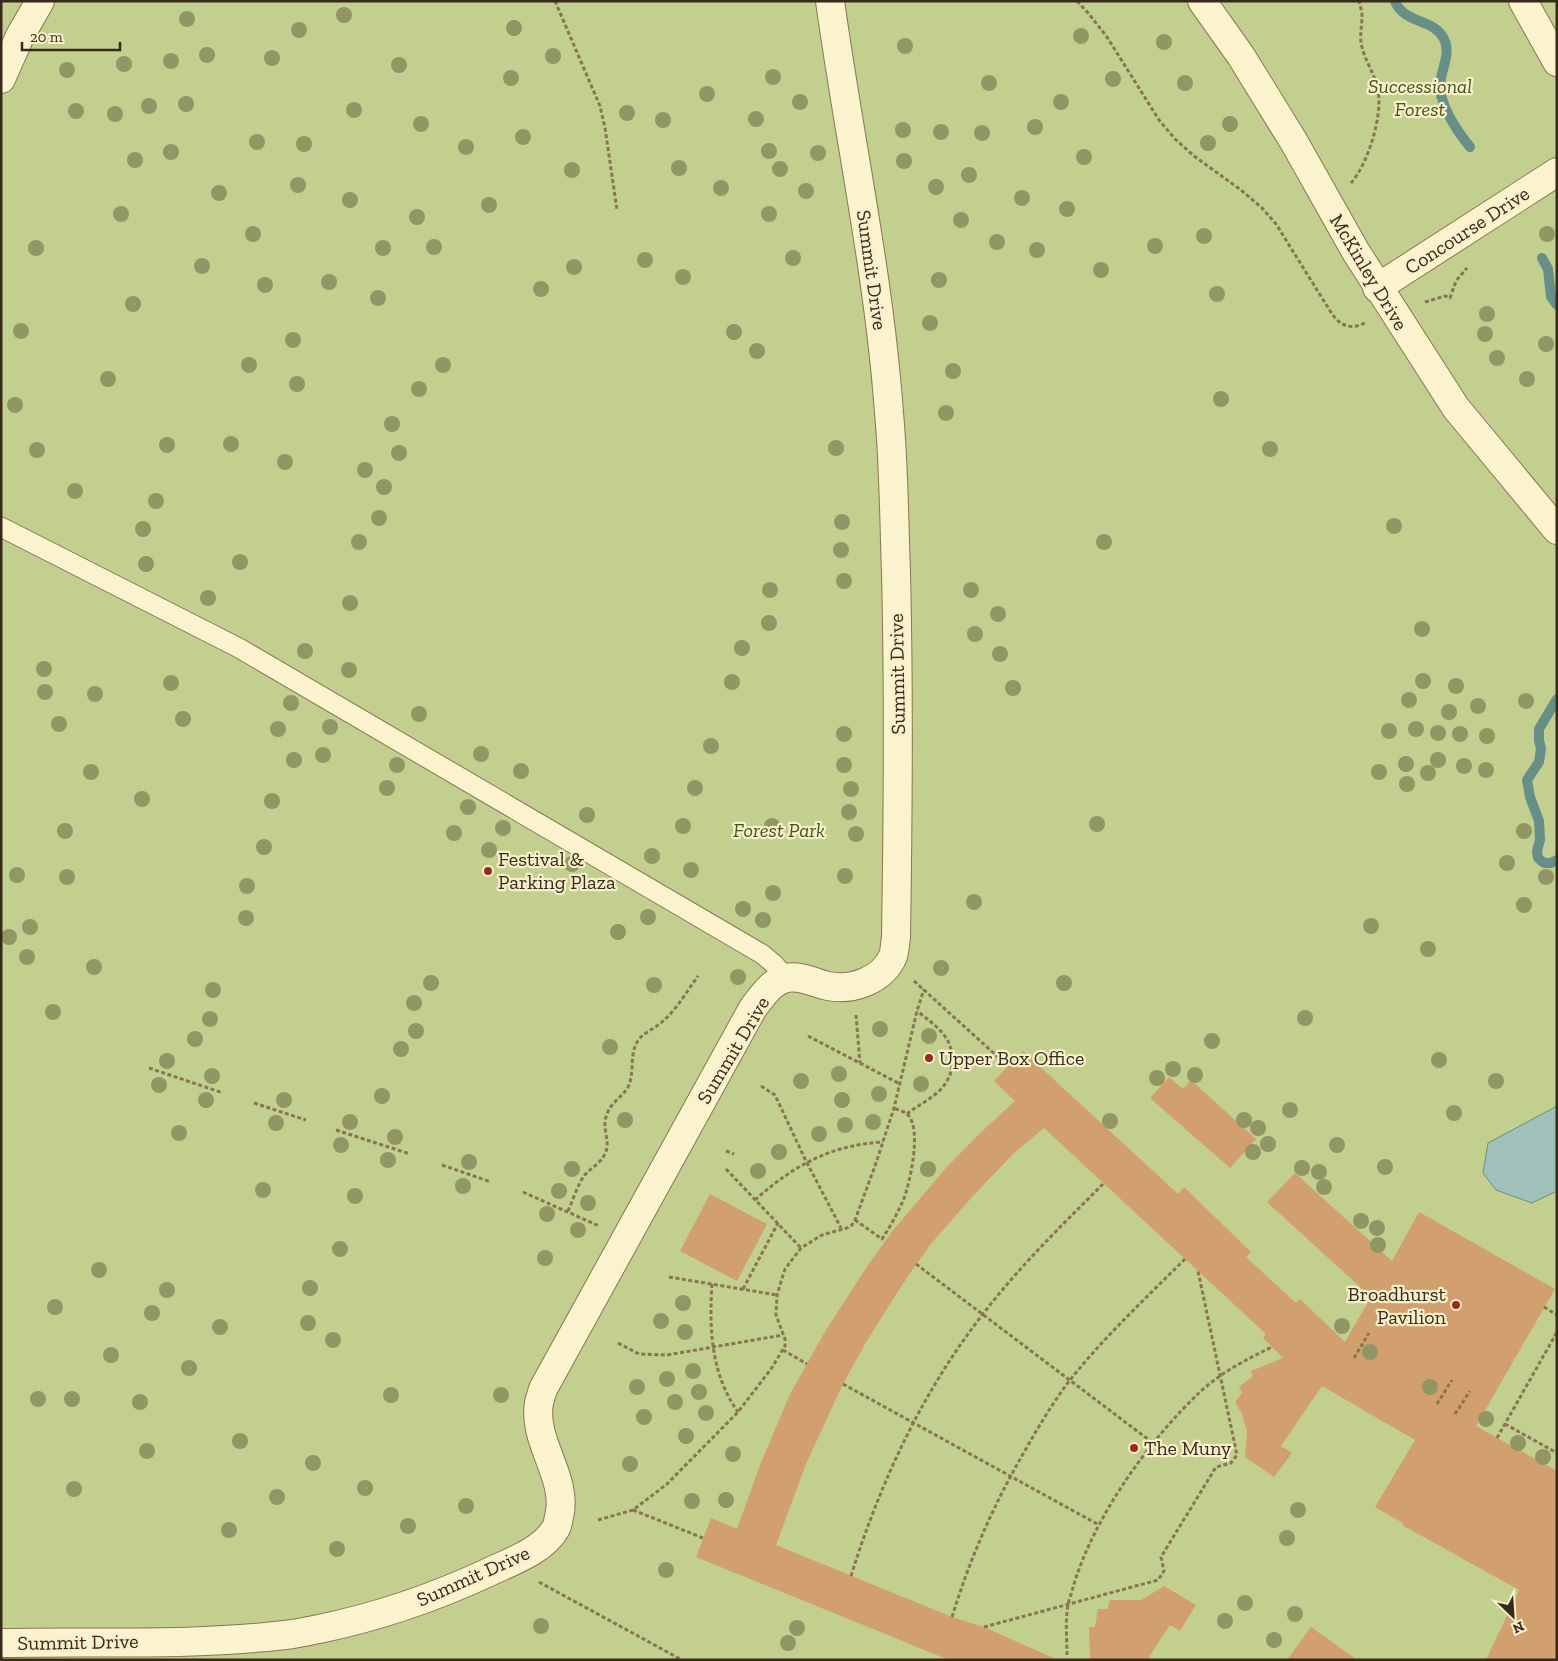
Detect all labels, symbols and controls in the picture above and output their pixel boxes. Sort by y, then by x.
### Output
scale bar [22,20,120,52]
text: 20 m [30,28,63,46]
park label: Successional Forest [1368,74,1472,121]
street label: Concourse Drive [1400,181,1534,279]
street label: Summit Drive [852,208,892,332]
street label: McKinley Drive [1325,209,1413,335]
street label: Summit Drive [884,613,910,735]
park label: Forest Park [733,818,825,842]
place label: Festival & Parking Plaza [498,847,616,894]
marker: Festival & Parking Plaza [482,865,494,877]
street label: Summit Drive [692,992,774,1108]
place label: Upper Box Office [939,1046,1084,1070]
marker: Upper Box Office [923,1052,935,1064]
place label: Broadhurst Pavilion [1348,1282,1447,1329]
marker: Broadhurst Pavilion [1450,1299,1462,1311]
place label: The Muny [1144,1436,1232,1460]
marker: The Muny [1128,1442,1140,1454]
street label: Summit Drive [413,1540,533,1612]
north arrow [1488,1591,1538,1641]
text: N [1510,1617,1527,1637]
street label: Summit Drive [17,1629,139,1655]

